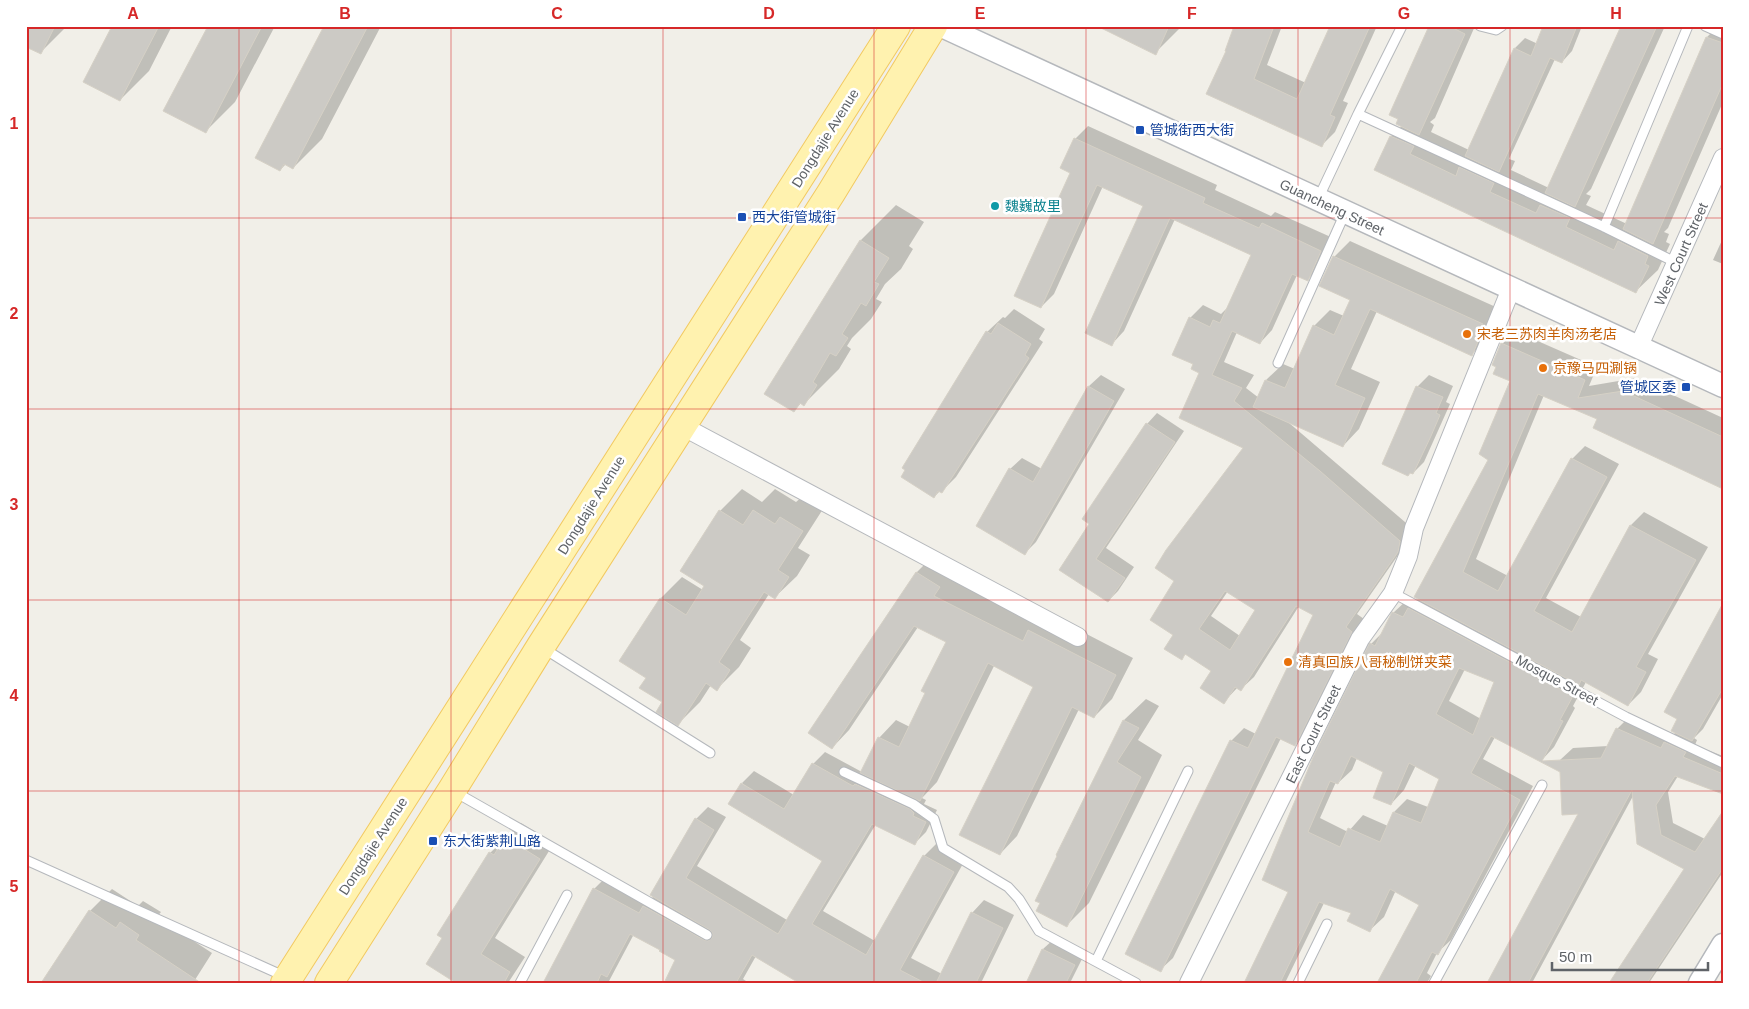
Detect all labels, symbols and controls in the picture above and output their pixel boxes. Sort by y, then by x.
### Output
text: A [127,5,139,22]
text: B [339,5,351,22]
text: C [551,5,563,22]
text: D [763,5,775,22]
text: E [975,5,986,22]
text: F [1187,5,1197,22]
text: G [1398,5,1410,22]
text: H [1610,5,1622,22]
street label: Dongdajie Avenue [788,86,862,190]
text: 1 [10,115,19,132]
place label: 管城街西大街 [1150,122,1234,138]
marker: 管城街西大街 [1134,124,1146,136]
street label: Guancheng Street [1277,176,1387,238]
place label: 魏巍故里 [1005,198,1061,214]
marker: 魏巍故里 [989,200,1001,212]
street label: West Court Street [1651,200,1711,308]
place label: 西大街管城街 [752,209,836,225]
marker: 西大街管城街 [736,211,748,223]
text: 2 [10,305,19,322]
place label: 宋老三苏肉羊肉汤老店 [1477,326,1617,342]
marker: 宋老三苏肉羊肉汤老店 [1461,328,1473,340]
place label: 京豫马四涮锅 [1553,360,1637,376]
marker: 京豫马四涮锅 [1537,362,1549,374]
place label: 管城区委 [1620,379,1676,395]
marker: 管城区委 [1680,381,1692,393]
street label: Dongdajie Avenue [554,453,628,557]
text: 3 [10,496,19,513]
street label: Mosque Street [1513,652,1601,708]
place label: 清真回族八哥秘制饼夹菜 [1298,654,1452,670]
marker: 清真回族八哥秘制饼夹菜 [1282,656,1294,668]
street label: East Court Street [1282,682,1344,786]
text: 4 [10,687,19,704]
street label: Dongdajie Avenue [335,794,411,898]
place label: 东大街紫荆山路 [443,833,541,849]
marker: 东大街紫荆山路 [427,835,439,847]
text: 5 [10,878,19,895]
scale bar [1552,939,1708,971]
text: 50 m [1559,948,1592,965]

